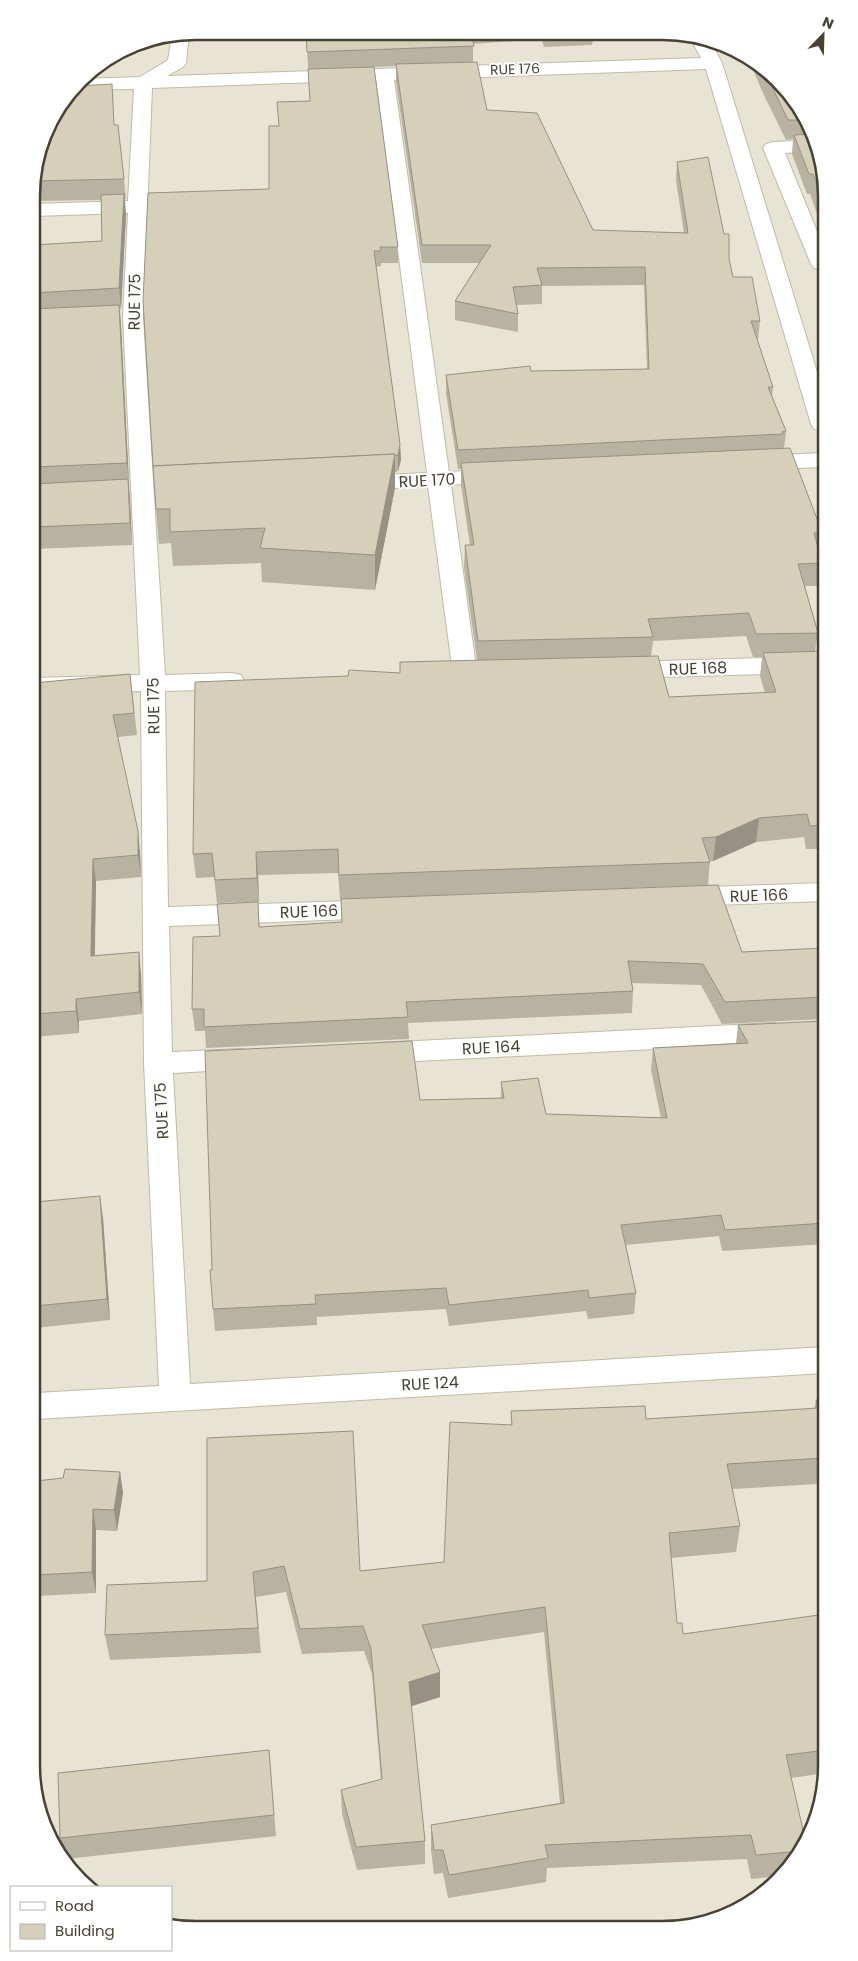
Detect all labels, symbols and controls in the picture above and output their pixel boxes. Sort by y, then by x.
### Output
north arrow [798,10,848,60]
text: N [819,12,837,34]
street label: RUE 176 [490,58,540,80]
street label: RUE 175 [123,273,146,331]
street label: RUE 170 [398,468,456,493]
street label: RUE 168 [668,656,728,681]
street label: RUE 175 [142,677,165,735]
street label: RUE 166 [729,883,789,908]
street label: RUE 166 [279,899,339,924]
street label: RUE 164 [461,1034,521,1061]
street label: RUE 175 [149,1082,174,1140]
street label: RUE 124 [401,1371,459,1396]
legend [10,1886,172,1951]
text: Road [55,1895,94,1916]
text: Building [55,1920,115,1941]

